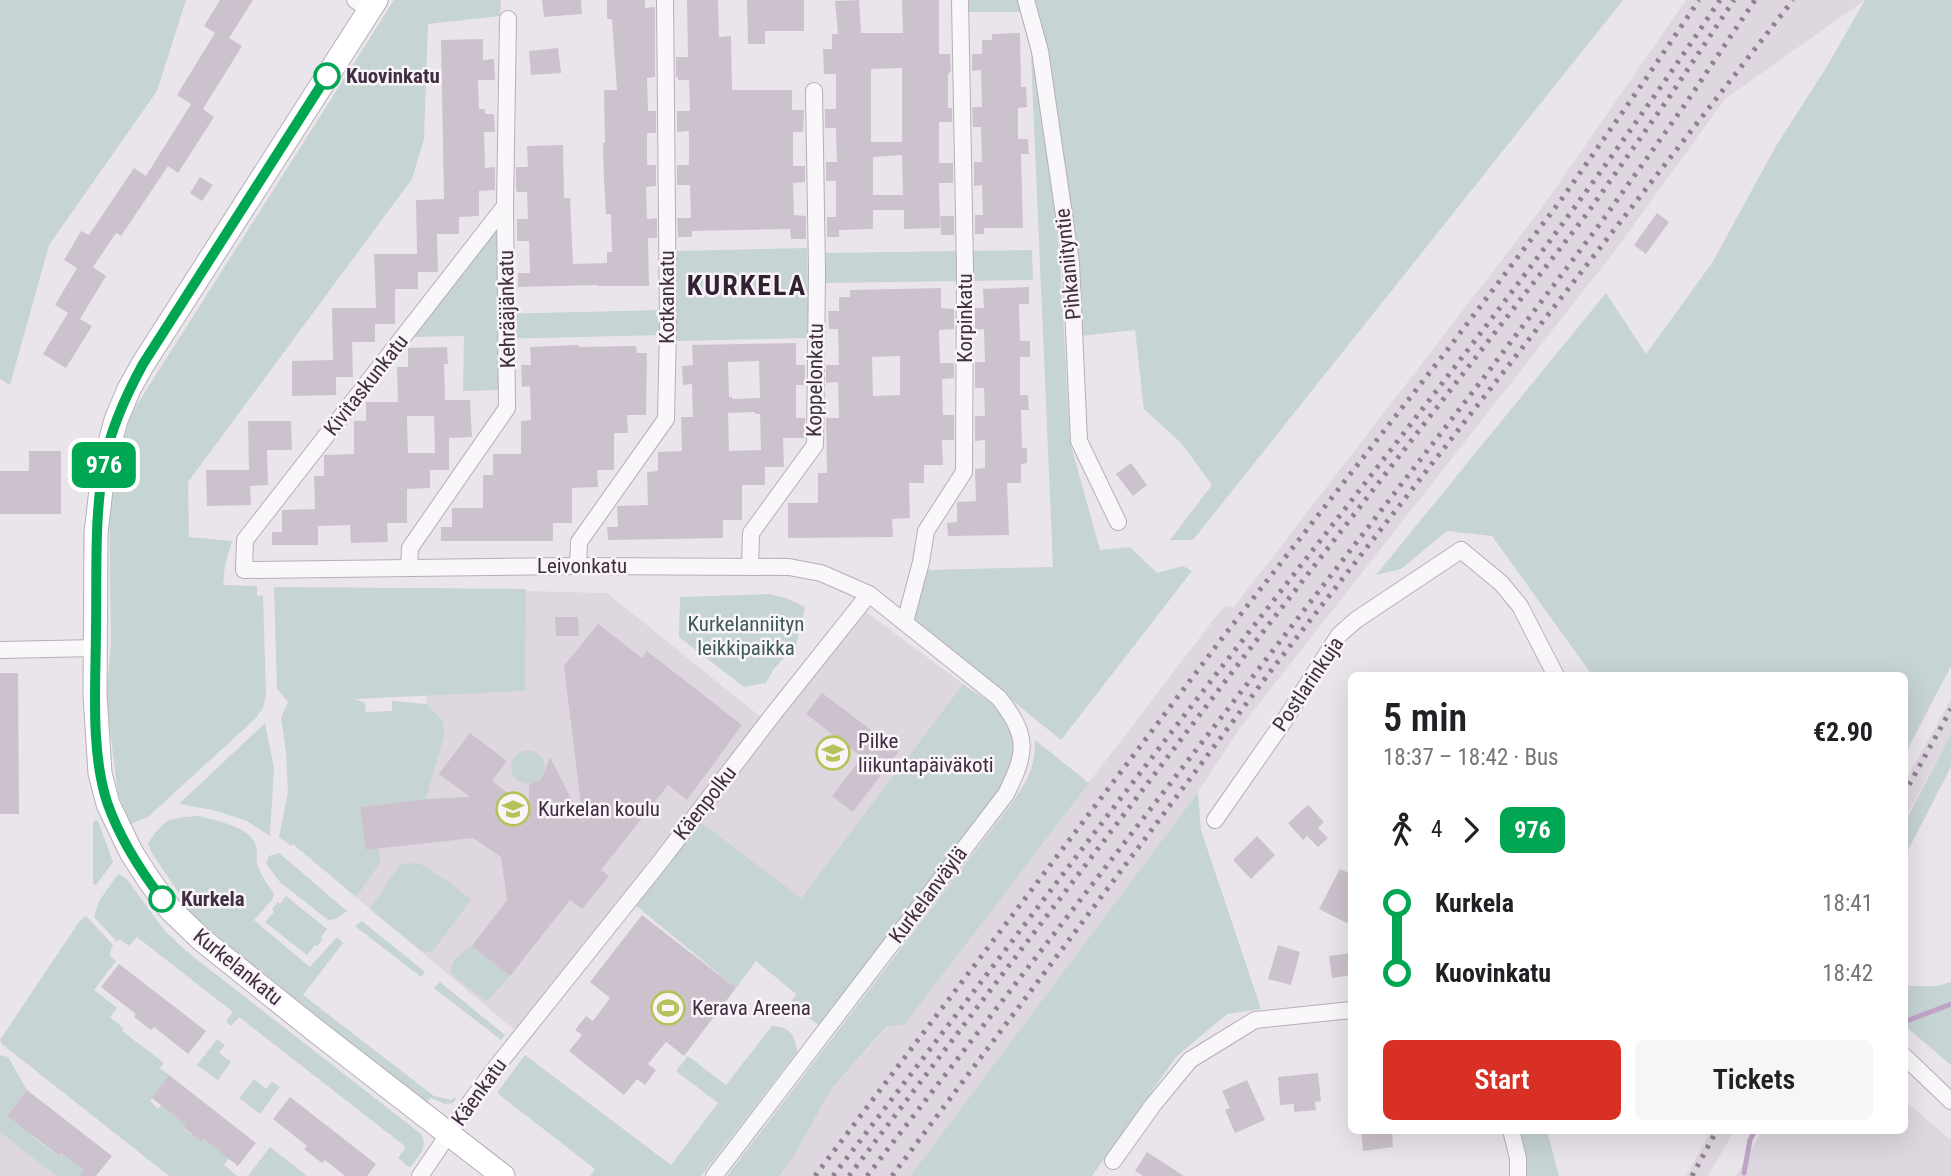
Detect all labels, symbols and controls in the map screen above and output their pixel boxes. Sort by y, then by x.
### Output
marker: Kuovinkatu [314,63,340,89]
place label: Kuovinkatu [346,64,440,88]
street label: Pihkaniityntie [1050,207,1086,321]
street label: Kehrääjänkatu [494,250,520,368]
street label: Kotkankatu [655,250,679,344]
district label: KURKELA [687,269,807,302]
street label: Korpinkatu [953,273,977,363]
street label: Koppelonkatu [802,323,828,437]
street label: Kivitaskunkatu [319,330,413,440]
line badge: 976 [64,442,144,488]
text: 976 [86,451,122,479]
street label: Leivonkatu [537,554,627,578]
park label: Kurkelanniityn leikkipaikka [688,612,804,660]
street label: Postlarinkuja [1268,632,1348,736]
text: 5 min [1383,696,1467,740]
text: €2.90 [1813,717,1873,747]
place label: Pilke liikuntapäiväkoti [858,729,994,777]
school or university icon: Pilke liikuntapäiväkoti [814,734,852,772]
text: 18:37 – 18:42 · Bus [1383,744,1559,771]
street label: Käenpolku [669,761,741,845]
school or university icon: Kurkelan koulu [494,790,532,828]
place label: Kurkelan koulu [538,797,660,821]
icon: walk [1383,811,1421,849]
icon: forward [1452,811,1490,849]
text: 4 [1431,816,1442,843]
text: 976 [1514,816,1551,844]
street label: Kurkelanväylä [884,842,972,948]
marker: Kurkela [149,886,175,912]
place label: Kurkela [181,887,245,911]
text: Kurkela [1435,888,1514,918]
text: 18:41 [1822,890,1873,917]
street label: Kurkelankatu [189,924,287,1010]
text: Kuovinkatu [1435,958,1551,988]
text: 18:42 [1822,960,1873,987]
sports icon: Kerava Areena [649,989,687,1027]
place label: Kerava Areena [692,996,811,1020]
button: Start [1383,1040,1621,1120]
button: Tickets [1635,1040,1873,1120]
street label: Käenkatu [447,1054,511,1130]

